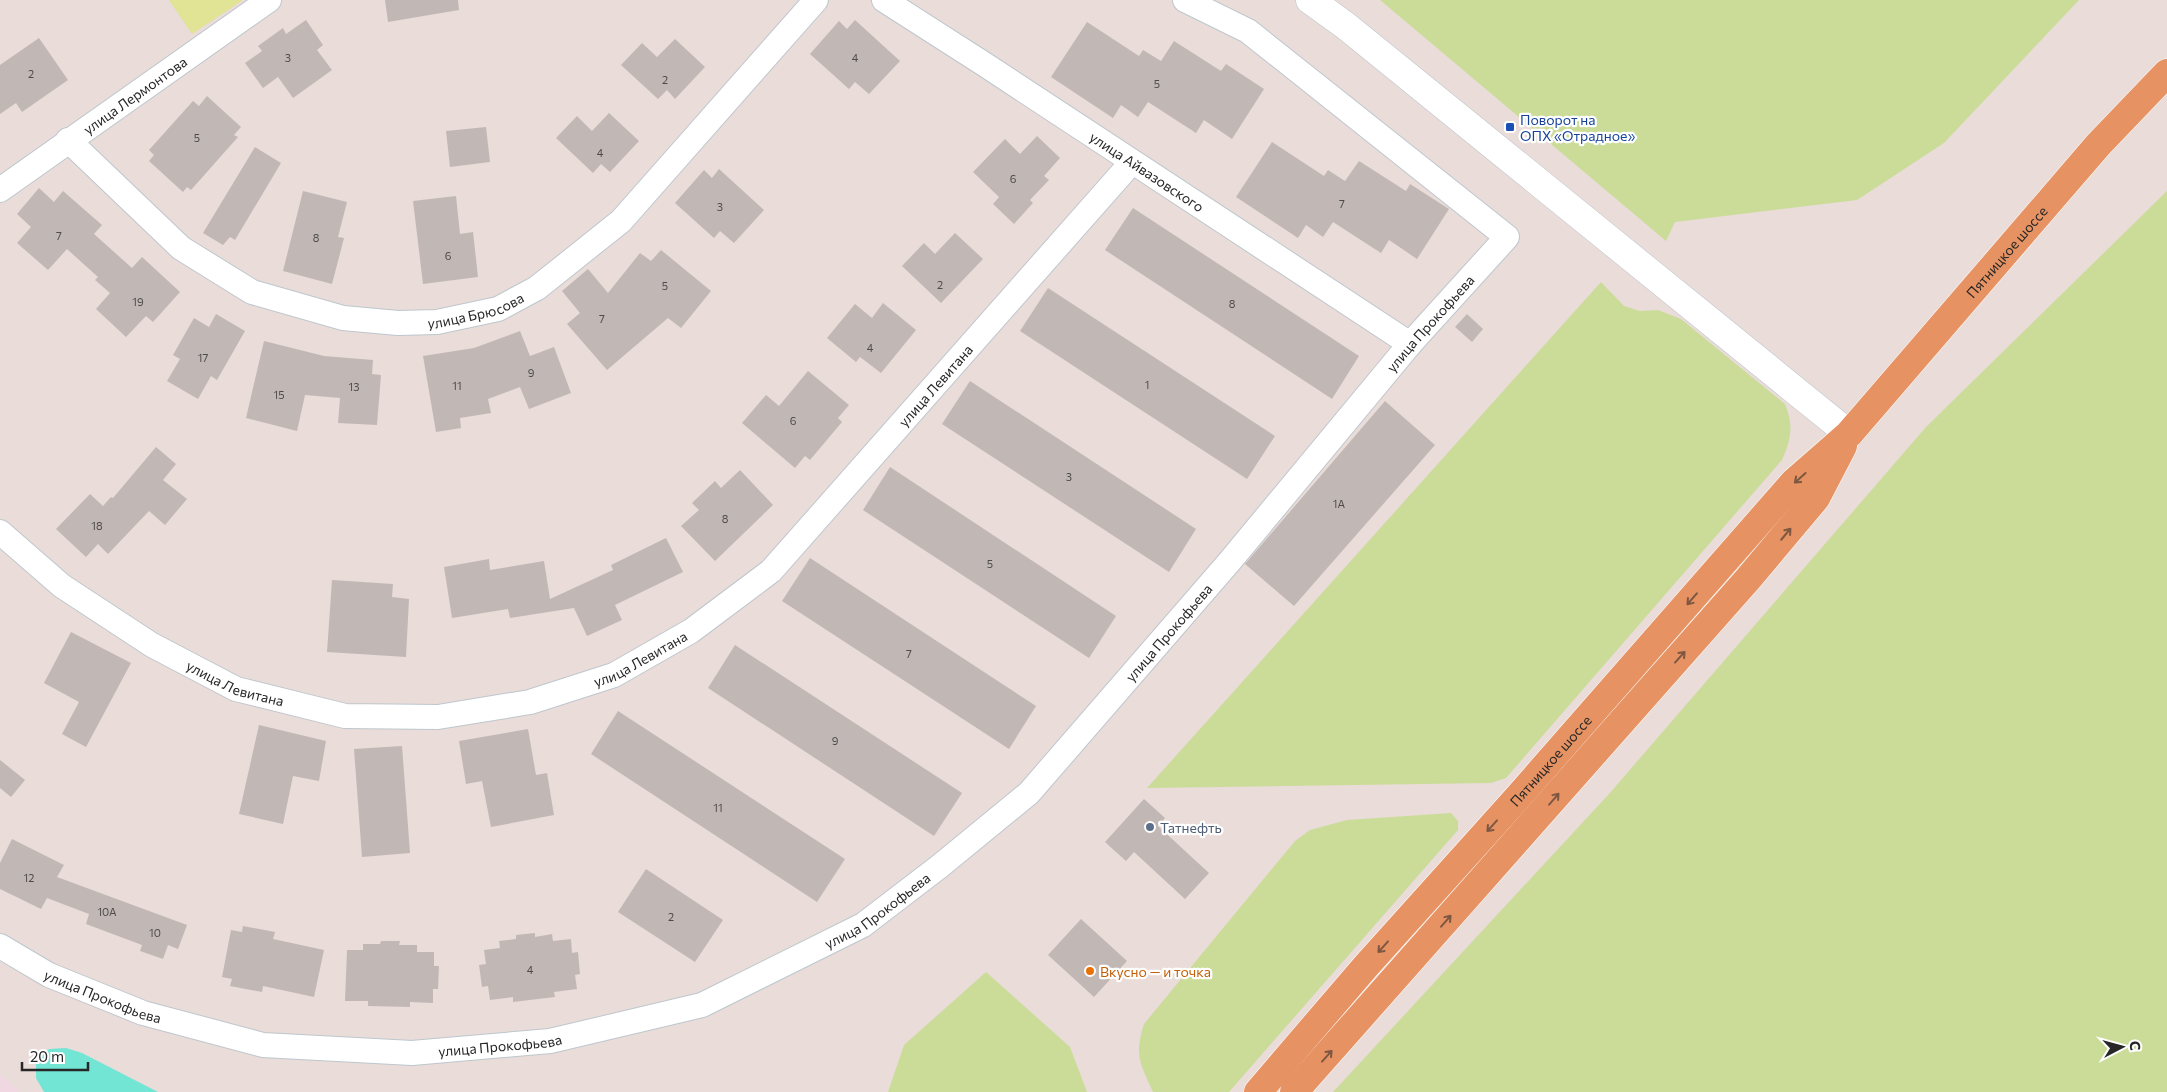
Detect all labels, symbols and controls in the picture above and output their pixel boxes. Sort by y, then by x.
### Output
house number: 3 [285,51,291,64]
house number: 4 [852,51,859,64]
street label: улица Лермонтова [80,52,190,137]
house number: 2 [28,67,34,80]
house number: 2 [662,73,668,86]
house number: 5 [1154,77,1160,90]
place label: Поворот на ОПХ «Отрадное» [1520,111,1635,144]
marker: Поворот на ОПХ «Отрадное» [1504,121,1516,133]
street label: улица Айвазовского [1087,128,1207,215]
house number: 5 [194,131,200,144]
house number: 4 [597,146,604,159]
house number: 6 [1010,172,1017,185]
house number: 7 [1339,197,1345,210]
house number: 3 [717,200,723,213]
street label: Пятницкое шоссе [1962,202,2050,301]
house number: 7 [56,229,62,242]
house number: 8 [313,231,320,244]
house number: 6 [445,249,452,262]
street label: улица Прокофьева [1382,271,1477,375]
house number: 2 [937,278,943,291]
house number: 5 [662,279,668,292]
street label: улица Брюсова [427,288,526,331]
house number: 19 [132,295,144,308]
house number: 8 [1229,297,1236,310]
house number: 7 [599,312,605,325]
house number: 4 [867,341,874,354]
street label: улица Левитана [894,341,976,430]
house number: 17 [198,351,208,364]
house number: 9 [528,366,535,379]
house number: 1 [1145,378,1149,391]
house number: 11 [452,379,462,392]
house number: 13 [349,380,359,393]
house number: 15 [273,388,285,401]
house number: 6 [790,414,797,427]
house number: 3 [1066,470,1072,483]
one-way arrow [1793,472,1806,484]
house number: 1A [1333,497,1346,510]
house number: 8 [722,512,729,525]
house number: 18 [91,519,103,532]
one-way arrow [1781,528,1792,541]
house number: 5 [987,557,993,570]
street label: улица Прокофьева [1121,580,1215,685]
one-way arrow [1686,593,1698,606]
street label: улица Левитана [591,627,690,690]
house number: 7 [906,647,912,660]
one-way arrow [1674,650,1685,663]
street label: улица Левитана [184,656,286,709]
street label: Пятницкое шоссе [1506,711,1595,809]
house number: 9 [832,734,839,747]
one-way arrow [1548,793,1560,806]
house number: 11 [713,801,723,814]
place label: Татнефть [1160,819,1222,836]
one-way arrow [1486,820,1498,833]
marker: Татнефть [1144,821,1156,833]
street label: улица Прокофьева [821,869,933,951]
house number: 12 [24,871,34,884]
house number: 10А [97,905,117,918]
house number: 2 [668,910,674,923]
one-way arrow [1441,915,1452,928]
house number: 10 [149,926,161,939]
one-way arrow [1377,940,1389,953]
house number: 4 [527,963,534,976]
place label: Вкусно — и точка [1100,963,1211,980]
marker: Вкусно — и точка [1084,965,1096,977]
street label: улица Прокофьева [41,966,163,1026]
north arrow [2097,1022,2147,1072]
street label: улица Прокофьева [437,1030,563,1059]
scale bar [22,1040,89,1072]
text: С [2126,1040,2144,1051]
text: 20 m [30,1047,64,1065]
one-way arrow [1321,1049,1333,1062]

